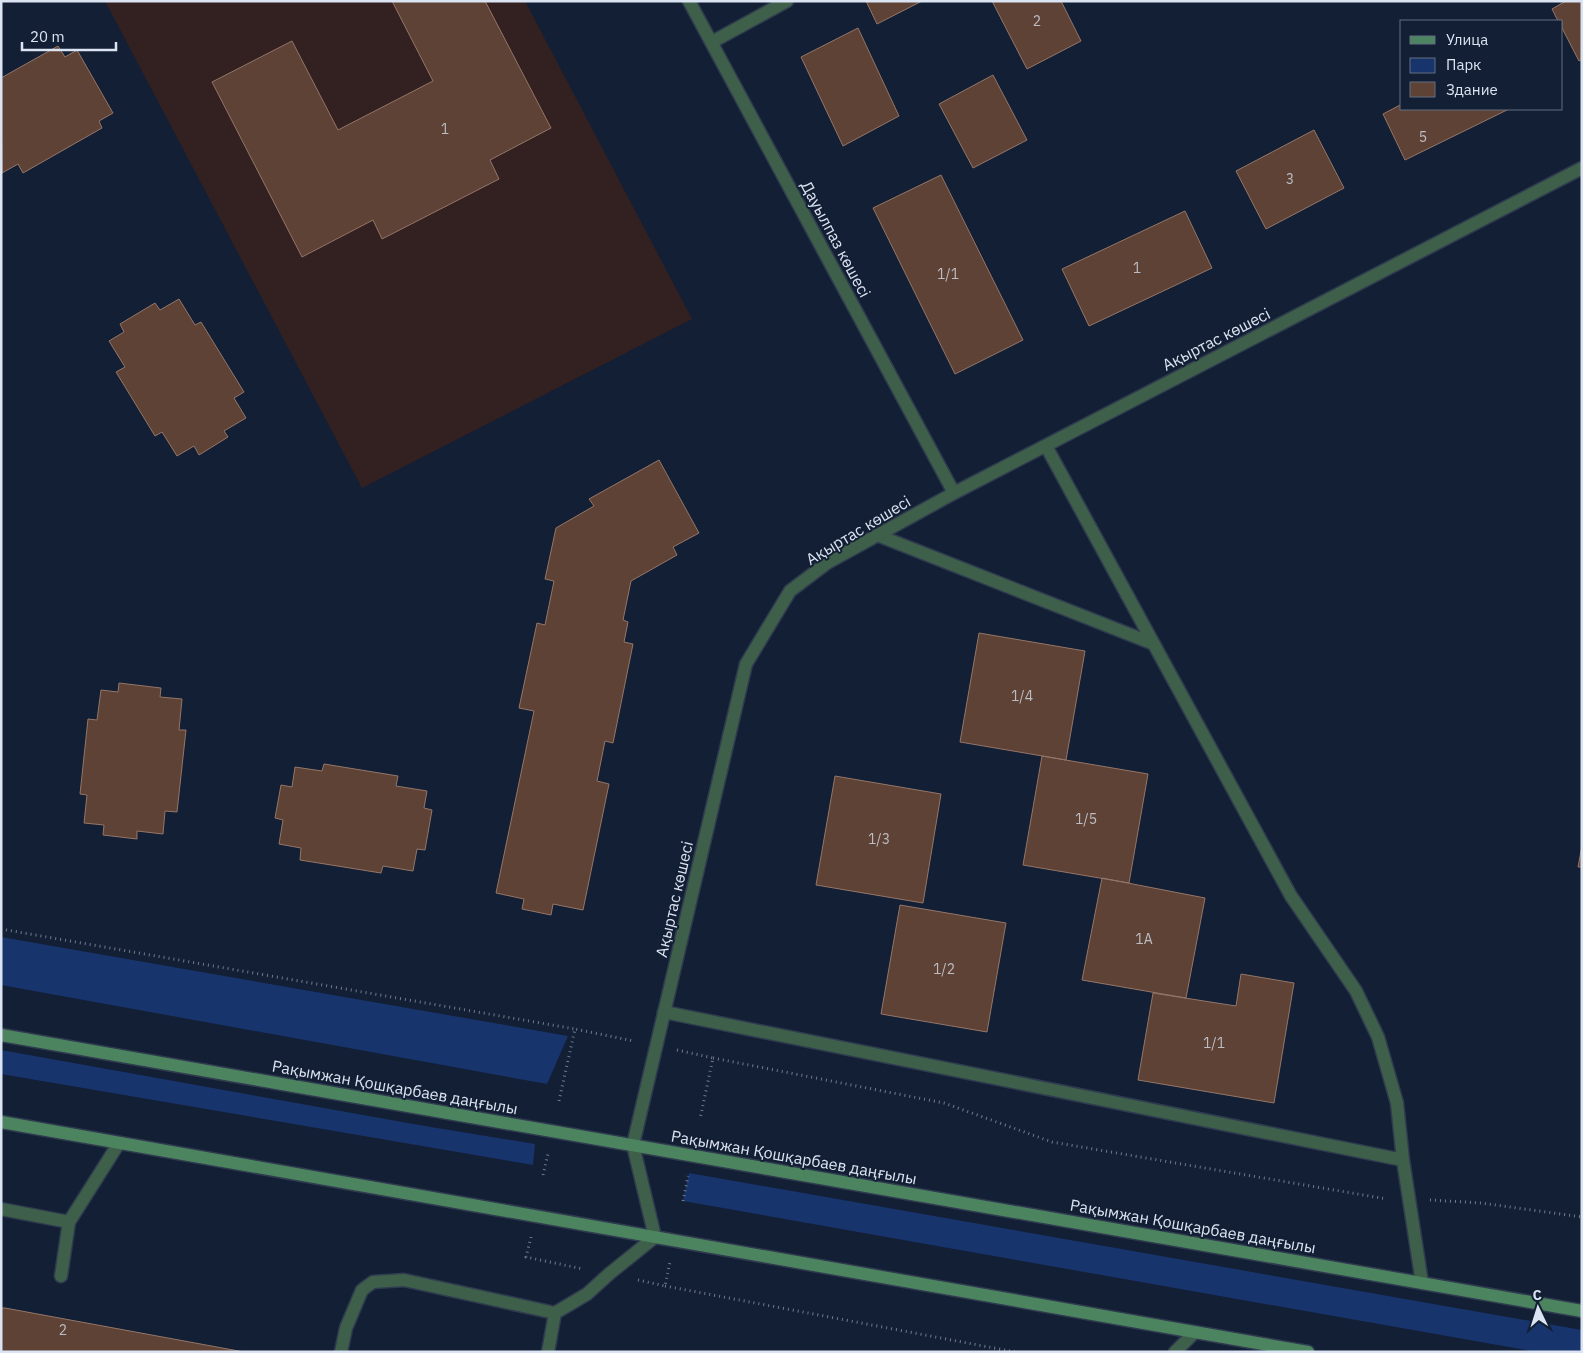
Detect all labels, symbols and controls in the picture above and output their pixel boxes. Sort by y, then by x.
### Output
house number: 2 [1033,12,1041,30]
scale bar [22,20,116,52]
legend [1400,20,1563,110]
text: 20 m [30,27,65,46]
text: Улица [1446,30,1488,49]
text: Парк [1446,55,1481,74]
text: Здание [1446,80,1498,99]
house number: 1 [441,120,449,138]
house number: 5 [1419,128,1427,146]
house number: 3 [1286,170,1294,188]
street label: Дауылпаз көшесі [797,177,875,301]
house number: 1 [1133,259,1141,277]
house number: 1/1 [937,265,959,283]
street label: Ақыртас көшесі [1159,303,1273,375]
street label: Ақыртас көшесі [802,491,914,569]
house number: 1/4 [1011,687,1033,705]
house number: 1/5 [1075,810,1097,828]
house number: 1/3 [868,830,890,848]
street label: Ақыртас көшесі [651,839,697,959]
house number: 1А [1135,930,1153,948]
house number: 1/2 [933,960,955,978]
house number: 1/1 [1203,1034,1225,1052]
street label: Рақымжан Қошқарбаев даңғылы [271,1056,519,1118]
street label: Рақымжан Қошқарбаев даңғылы [670,1126,918,1188]
street label: Рақымжан Қошқарбаев даңғылы [1069,1195,1317,1257]
north arrow [1513,1283,1563,1333]
text: С [1532,1286,1542,1304]
house number: 2 [59,1321,67,1339]

